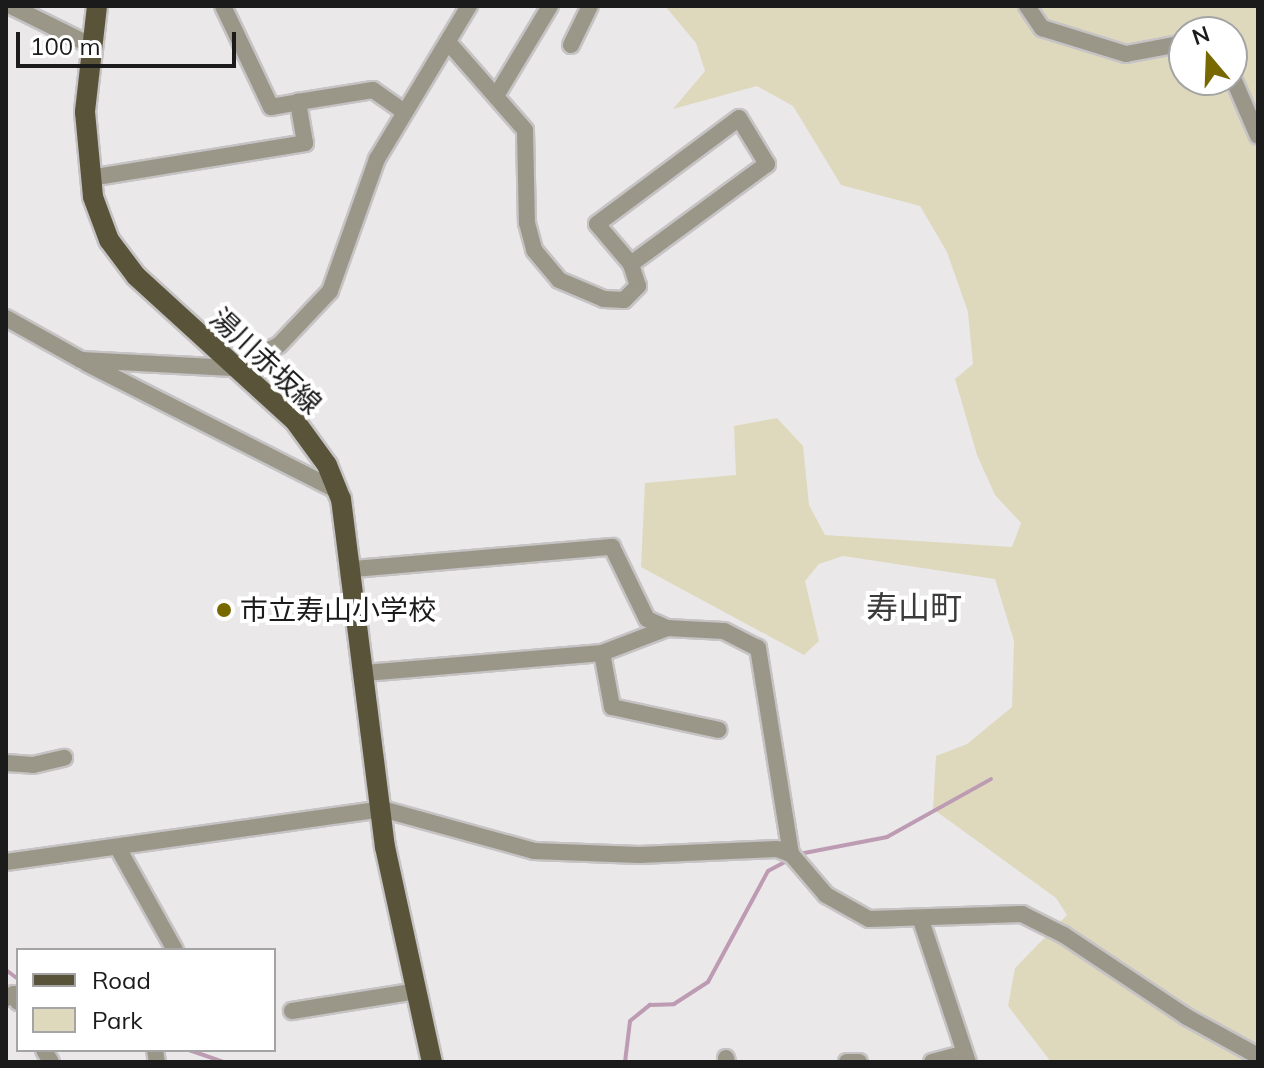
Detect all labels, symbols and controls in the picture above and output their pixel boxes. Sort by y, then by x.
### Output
scale bar [20,16,240,66]
north arrow [1168,16,1248,96]
text: N [1188,19,1213,51]
text: 100 m [30,31,101,61]
street label: 湯川赤坂線 [203,301,329,421]
district label: 寿山町 [866,588,962,626]
place label: 市立寿山小学校 [240,593,436,627]
marker: 市立寿山小学校 [215,601,233,619]
legend [16,948,276,1052]
text: Road [92,965,151,995]
text: Park [92,1005,143,1035]

